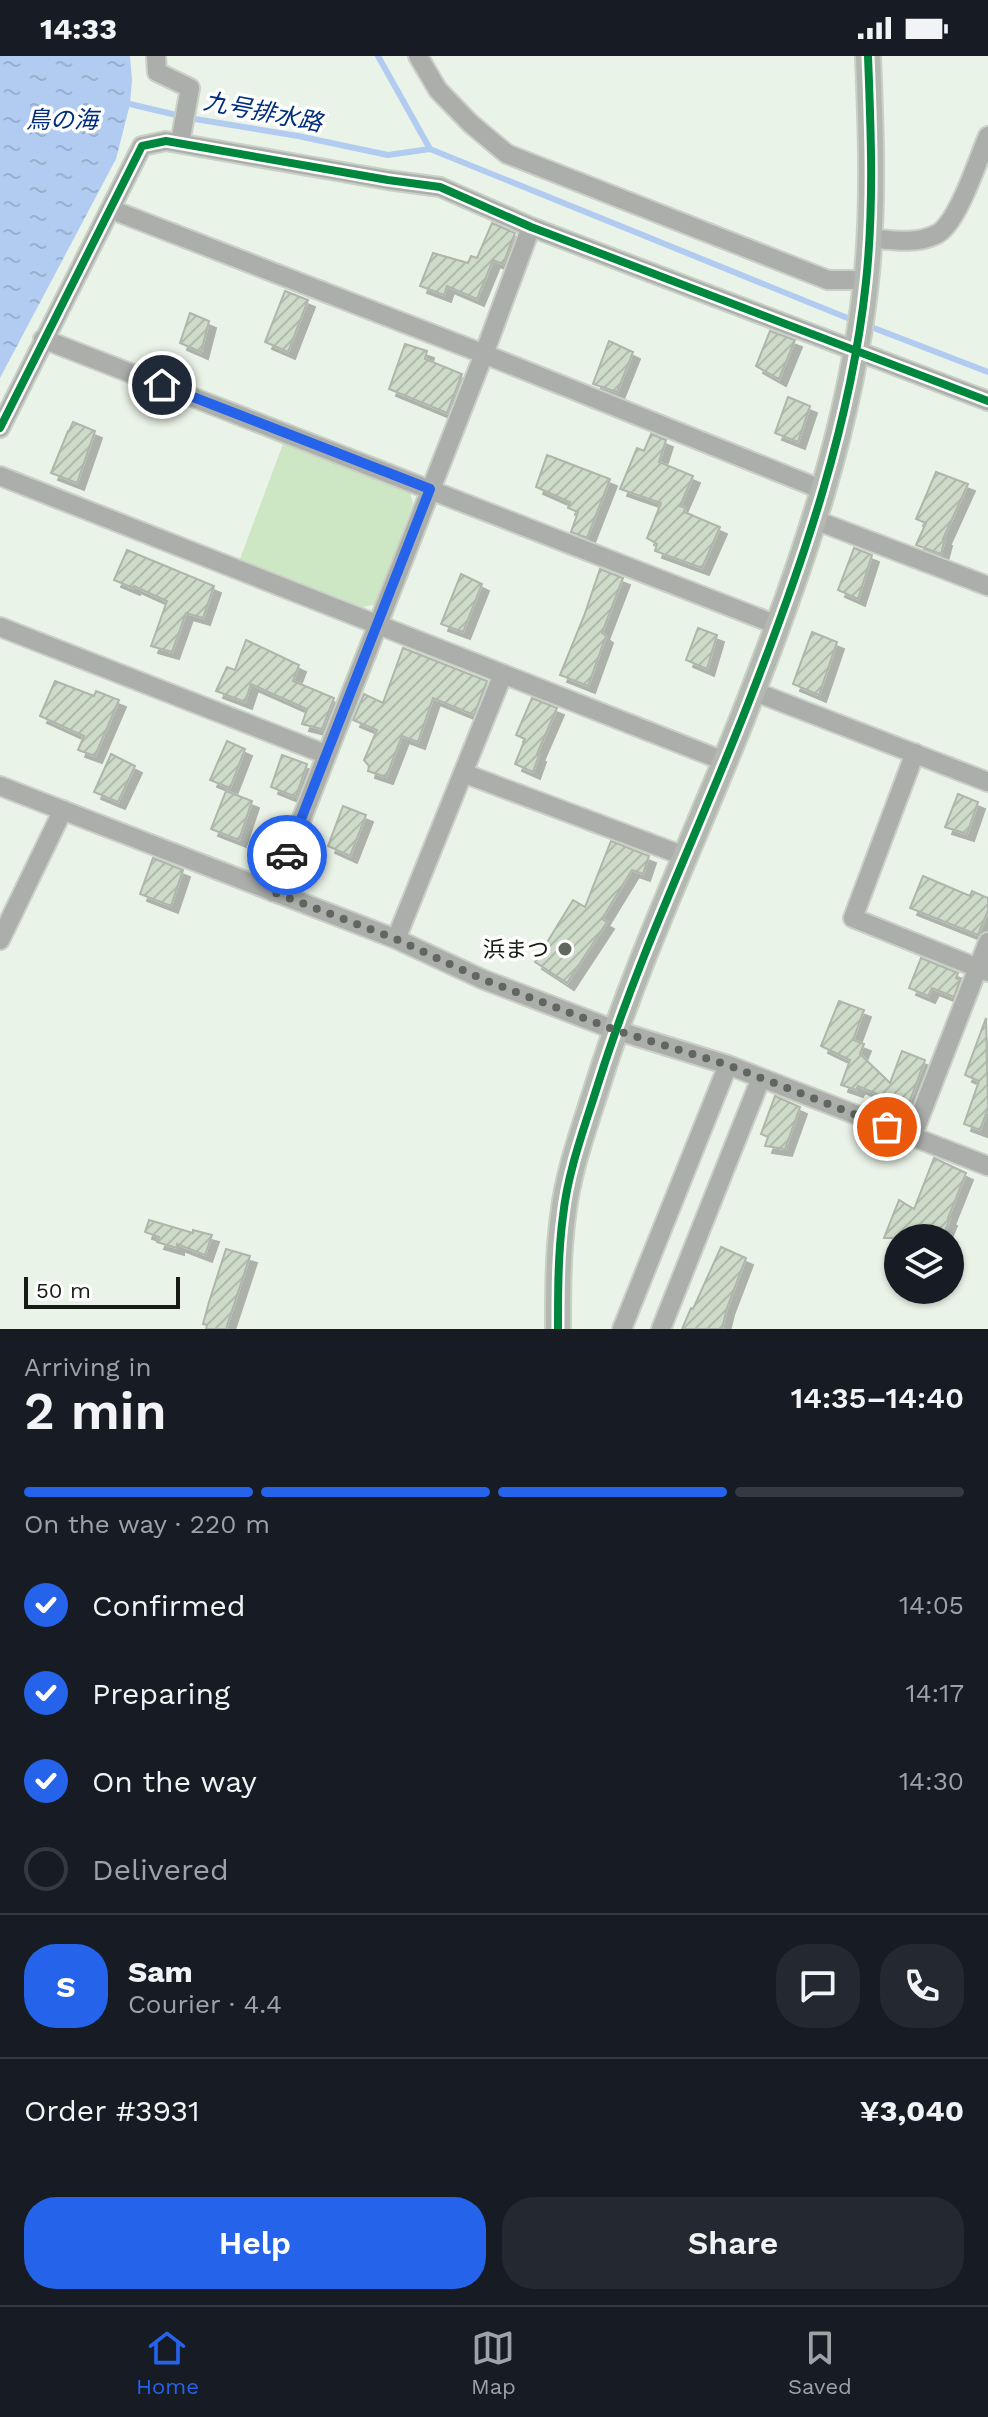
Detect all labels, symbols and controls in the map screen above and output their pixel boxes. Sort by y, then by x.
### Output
text: 14:33 [40,11,117,46]
water label: 九号排水路 [201,87,327,138]
water label: 鳥の海 [26,106,102,134]
pin [128,351,196,419]
icon: home [140,363,184,407]
courier [247,815,327,895]
icon: car [265,833,309,877]
place label: 浜まつ [483,937,549,962]
marker: 浜まつ [556,940,574,958]
pin [853,1093,921,1161]
icon: bag [865,1105,909,1149]
map controls [884,1224,964,1304]
button: layers [884,1224,964,1304]
scale bar [24,1273,180,1309]
text: 50 m [36,1278,91,1303]
text: Arriving in [24,1352,152,1382]
text: 14:35–14:40 [791,1380,964,1415]
text: 2 min [24,1381,167,1442]
text: On the way · 220 m [24,1509,270,1539]
icon: check [24,1583,68,1627]
text: Confirmed [92,1588,246,1623]
text: 14:05 [899,1590,964,1620]
icon: check [24,1671,68,1715]
text: Preparing [92,1676,230,1711]
text: 14:17 [906,1678,964,1708]
icon: check [24,1759,68,1803]
text: On the way [92,1764,257,1799]
text: 14:30 [899,1766,964,1796]
text: Delivered [92,1852,229,1887]
button: chat [776,1944,860,2028]
button: phone [880,1944,964,2028]
text: Sam [128,1954,193,1989]
text: S [56,1969,76,2004]
text: Courier · 4.4 [128,1989,282,2019]
text: Order #3931 [24,2093,200,2128]
text: ¥3,040 [860,2093,964,2128]
button: Help [24,2197,486,2289]
button: Share [502,2197,964,2289]
tab: Home [136,2326,199,2399]
tab: Map [471,2326,516,2399]
tab: Saved [788,2326,852,2399]

